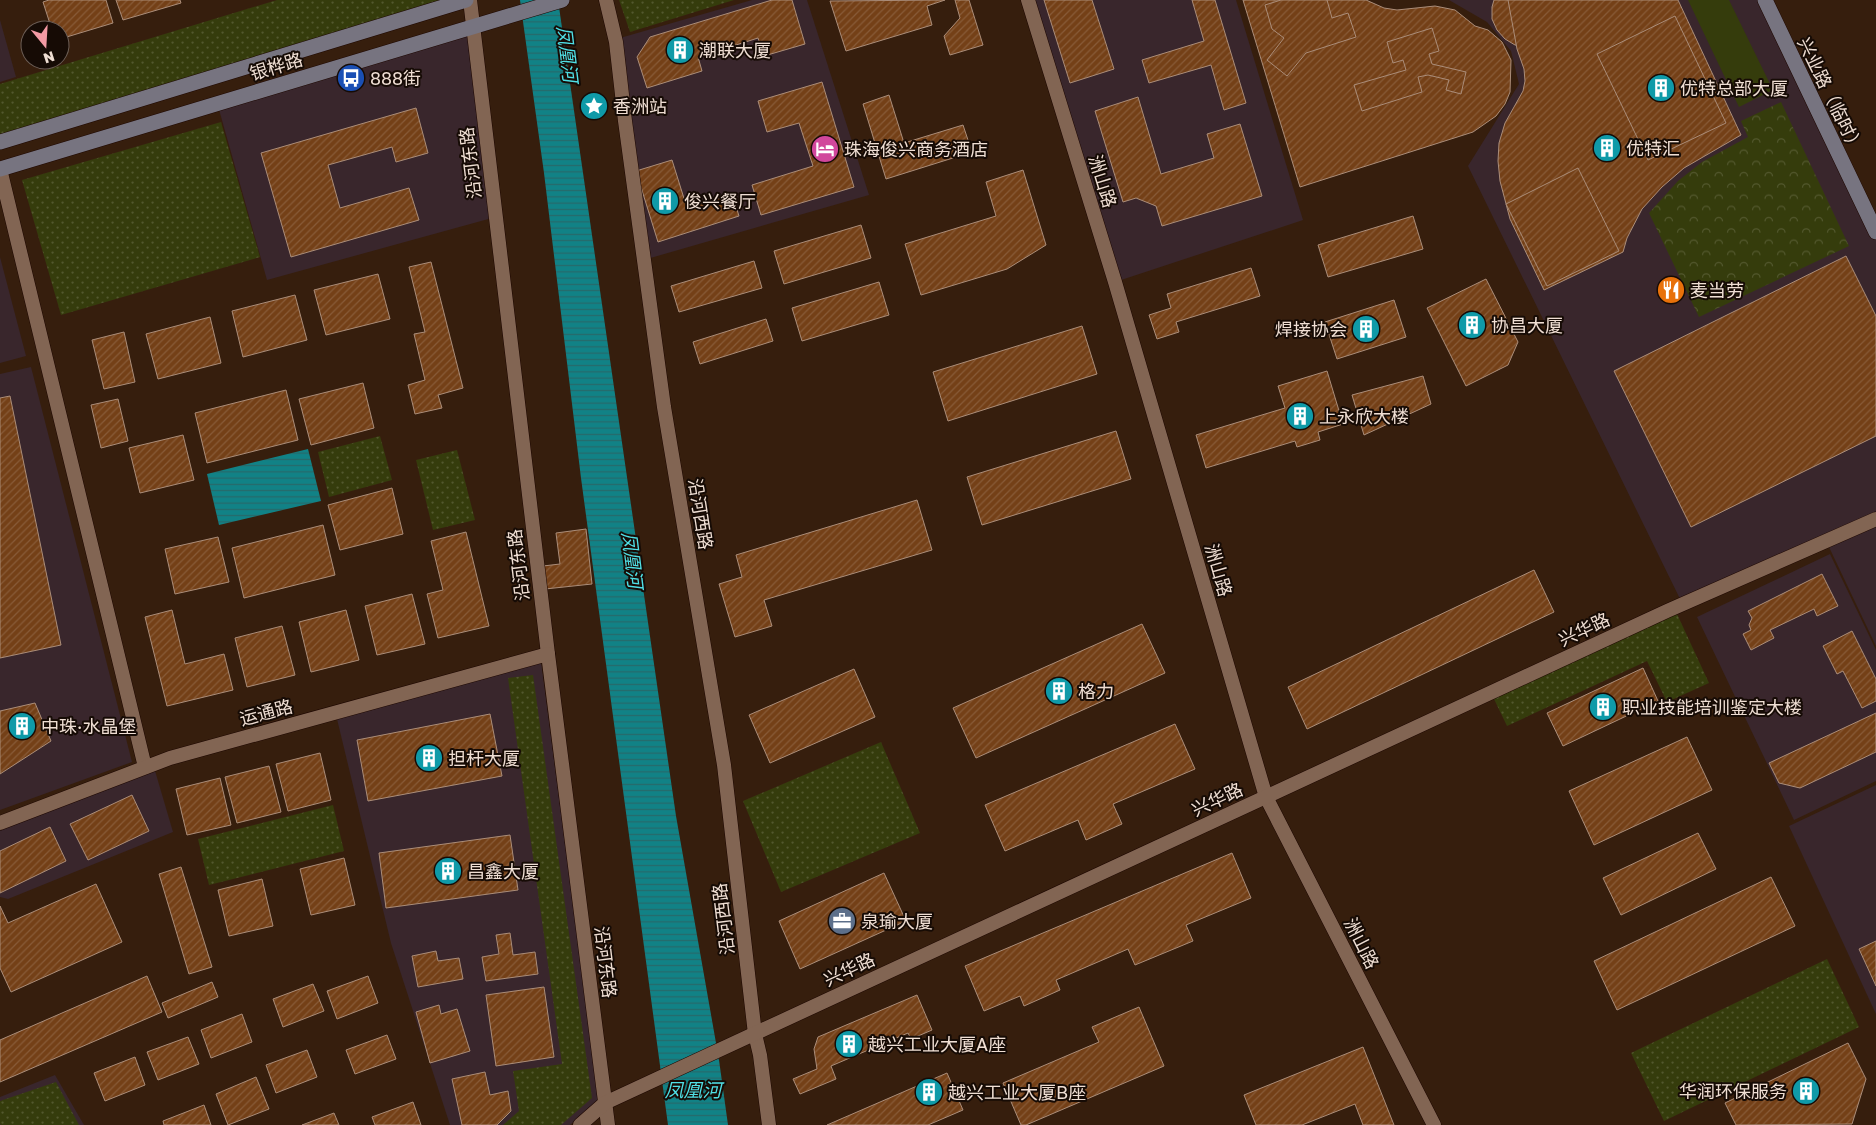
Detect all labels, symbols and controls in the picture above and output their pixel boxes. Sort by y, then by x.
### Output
north arrow [20,20,70,70]
water label: 凤凰河 [553,24,583,88]
street label: 兴业路（临时） [1793,34,1869,156]
building icon: 潮联大厦 [665,35,695,65]
place label: 潮联大厦 [699,39,771,61]
text: N [41,48,57,68]
street label: 银桦路 [247,48,305,84]
bus stop icon: 888街 [336,63,366,93]
place label: 888街 [370,67,421,89]
building icon: 优特总部大厦 [1646,73,1676,103]
place label: 优特总部大厦 [1680,77,1788,99]
place icon: 香洲站 [579,91,609,121]
place label: 香洲站 [613,95,667,117]
street label: 沿河东路 [455,126,485,200]
building icon: 优特汇 [1592,133,1622,163]
hotel icon: 珠海俊兴商务酒店 [810,134,840,164]
place label: 优特汇 [1626,137,1680,159]
place label: 珠海俊兴商务酒店 [844,138,988,160]
street label: 洲山路 [1085,152,1121,210]
building icon: 俊兴餐厅 [650,186,680,216]
place label: 俊兴餐厅 [684,190,756,212]
restaurant icon: 麦当劳 [1656,275,1686,305]
place label: 麦当劳 [1690,279,1744,301]
building icon: 协昌大厦 [1457,310,1487,340]
building icon: 焊接协会 [1351,314,1381,344]
place label: 协昌大厦 [1491,314,1563,336]
place label: 焊接协会 [1275,318,1347,340]
building icon: 上永欣大楼 [1285,401,1315,431]
place label: 上永欣大楼 [1319,405,1409,427]
street label: 沿河西路 [685,477,717,551]
street label: 沿河东路 [503,528,533,602]
water label: 凤凰河 [618,530,648,594]
street label: 洲山路 [1201,541,1237,599]
street label: 兴华路 [1555,608,1613,650]
building icon: 格力 [1044,676,1074,706]
place label: 格力 [1078,680,1114,702]
building icon: 职业技能培训鉴定大楼 [1588,692,1618,722]
street label: 运通路 [237,694,295,730]
place label: 职业技能培训鉴定大楼 [1622,696,1802,718]
building icon: 中珠·水晶堡 [7,711,37,741]
place label: 中珠·水晶堡 [41,715,136,737]
building icon: 担杆大厦 [414,743,444,773]
place label: 担杆大厦 [448,747,520,769]
street label: 兴华路 [1188,778,1246,820]
building icon: 昌鑫大厦 [433,856,463,886]
place label: 昌鑫大厦 [467,860,539,882]
street label: 沿河西路 [708,882,738,956]
office icon: 泉瑜大厦 [827,906,857,936]
place label: 泉瑜大厦 [861,910,933,932]
street label: 洲山路 [1340,914,1384,972]
street label: 沿河东路 [591,925,621,999]
street label: 兴华路 [820,948,878,990]
building icon: 越兴工业大厦A座 [834,1029,864,1059]
place label: 越兴工业大厦A座 [868,1033,1006,1055]
building icon: 华润环保服务 [1791,1076,1821,1106]
building icon: 越兴工业大厦B座 [914,1077,944,1107]
water label: 凤凰河 [664,1078,725,1101]
place label: 华润环保服务 [1679,1080,1787,1102]
place label: 越兴工业大厦B座 [948,1081,1086,1103]

